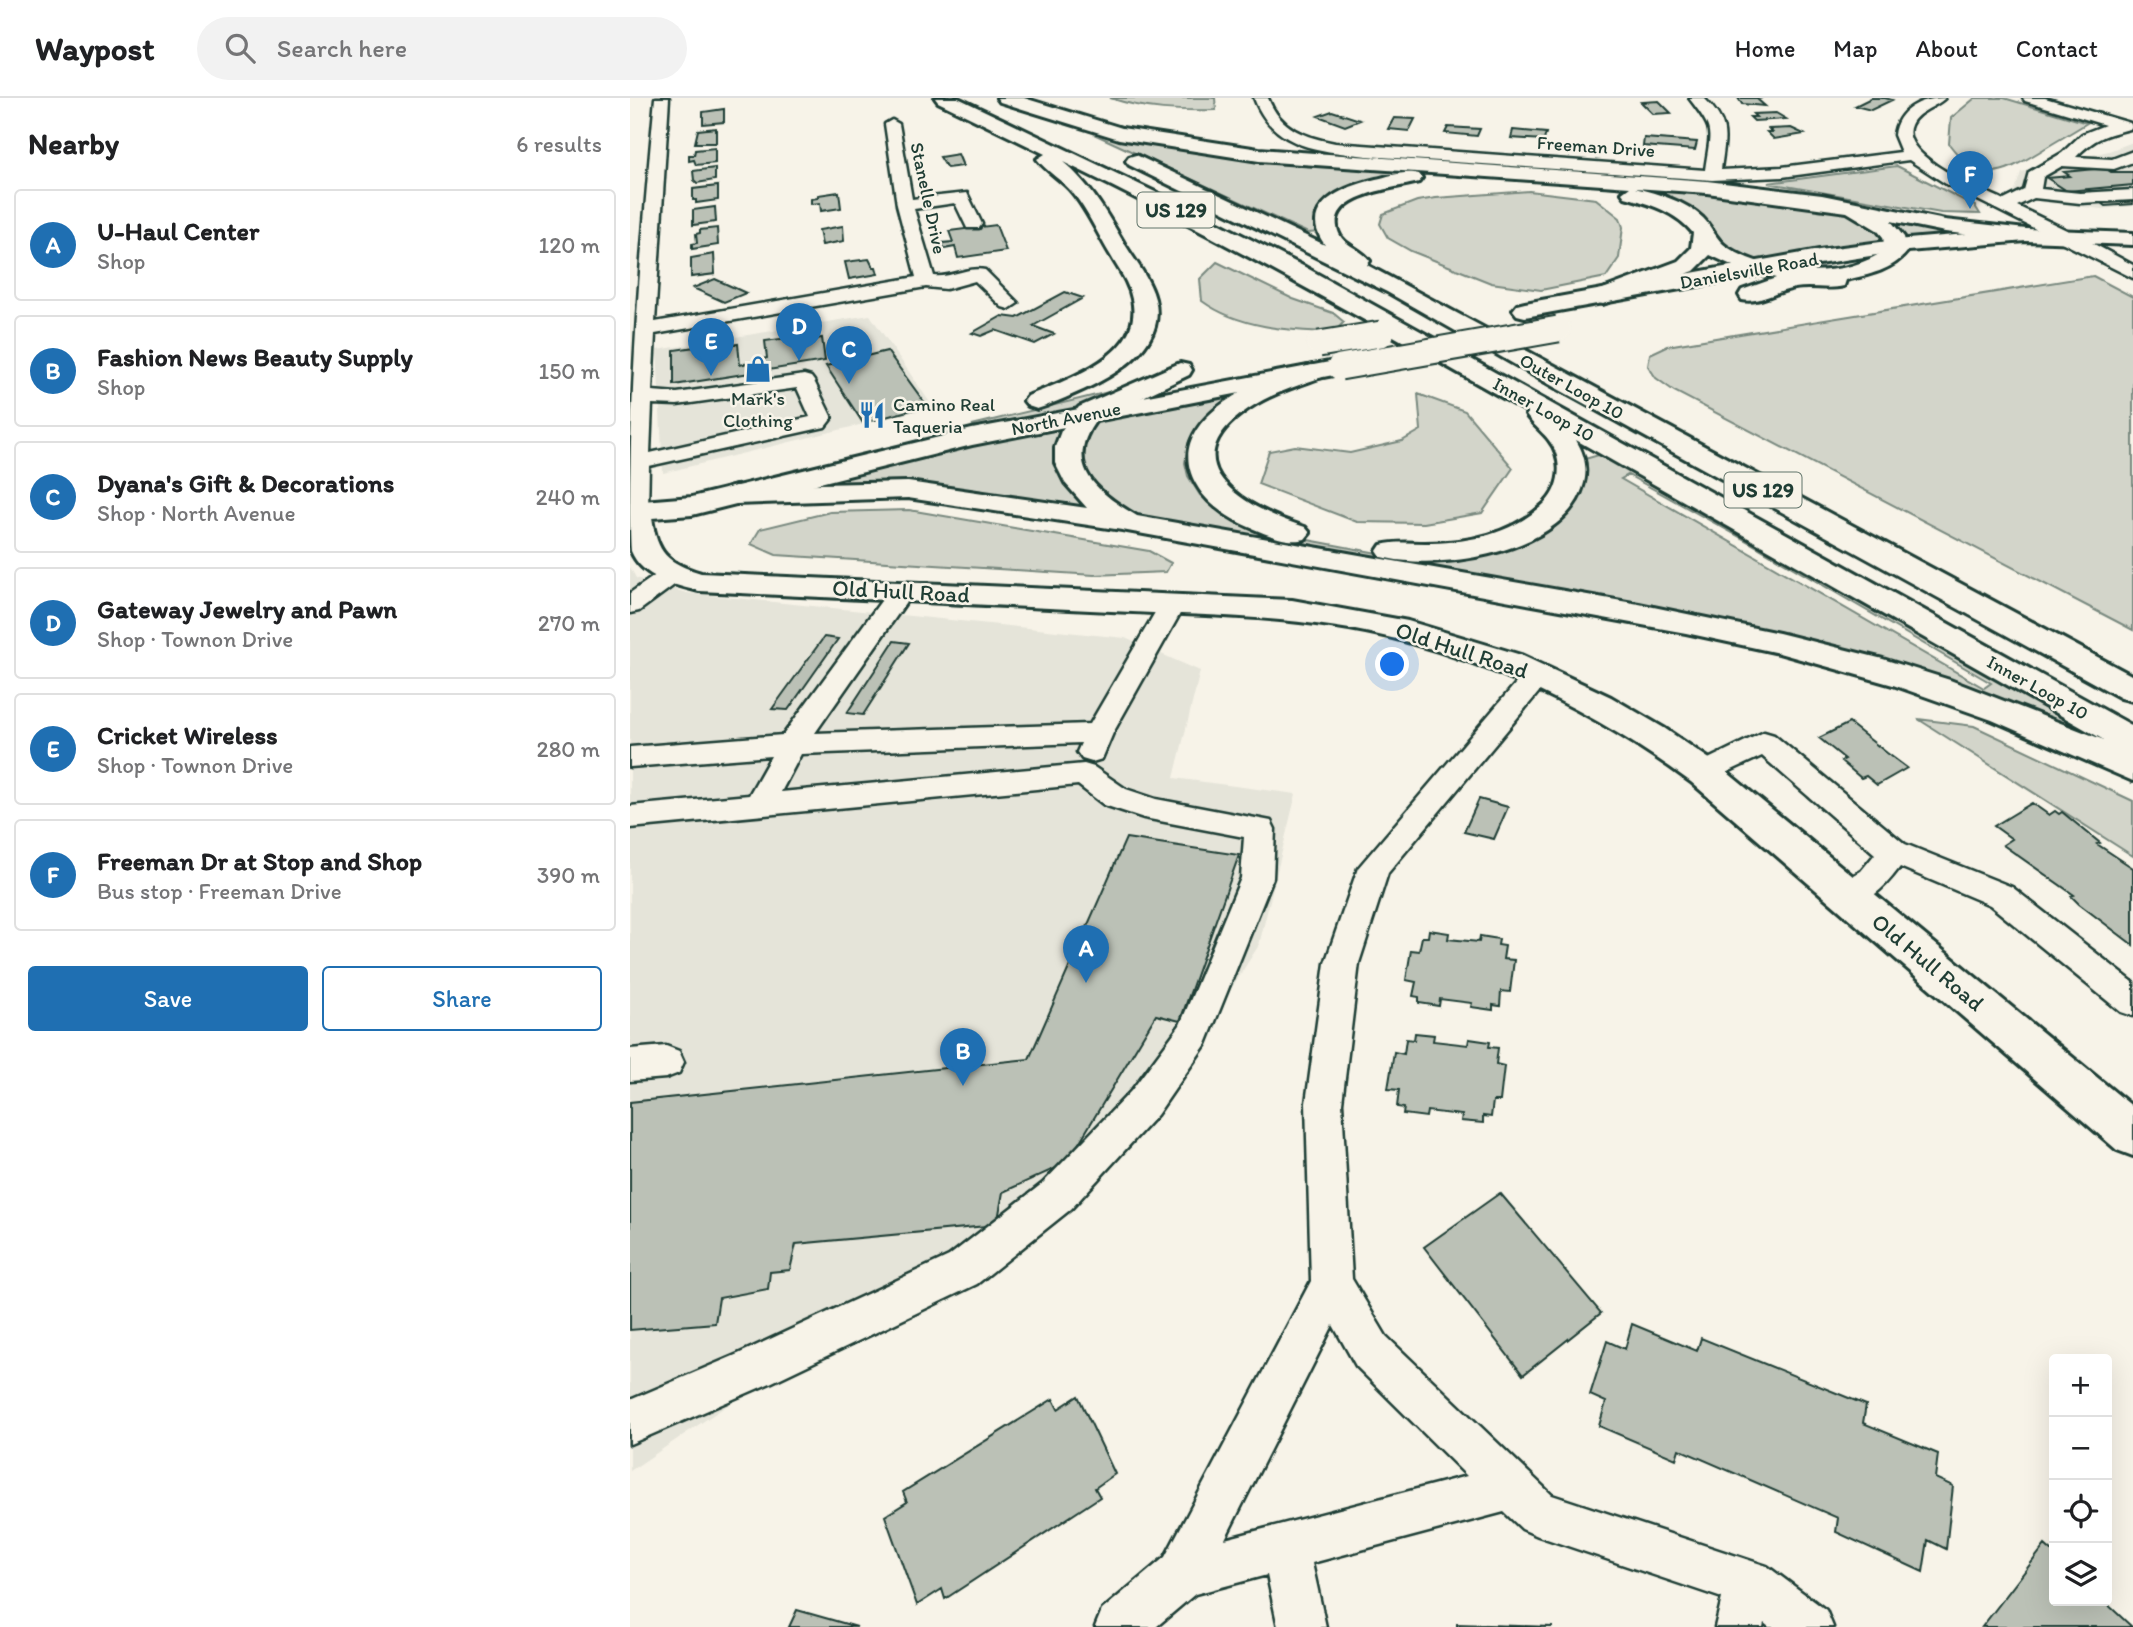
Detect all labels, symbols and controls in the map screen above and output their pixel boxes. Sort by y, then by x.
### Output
search box [197,17,687,80]
text: Waypost [35,29,155,68]
icon: search [221,29,259,67]
text: Search here [277,32,407,64]
text: Home [1735,34,1795,63]
text: Map [1833,34,1877,63]
text: About [1915,34,1978,63]
text: Contact [2016,34,2098,63]
text: Nearby [28,125,119,162]
text: 6 results [516,130,602,158]
street label: Freeman Drive [1536,131,1656,162]
street label: Stanelle Drive [905,140,952,256]
pin: F [1947,151,1993,209]
road number: US 129 [1138,192,1214,228]
text: U-Haul Center [97,215,259,247]
text: A [46,231,60,259]
text: 120 m [539,231,600,259]
text: Shop [97,247,145,275]
street label: Danielsville Road [1678,247,1821,294]
pin: D [776,303,822,361]
pin: E [688,318,734,376]
pin: C [826,326,872,384]
text: Fashion News Beauty Supply [97,341,413,373]
street label: Outer Loop 10 [1516,348,1628,425]
shop icon: Mark's Clothing [743,354,773,384]
text: B [46,357,60,385]
text: 150 m [539,357,600,385]
street label: Inner Loop 10 [1489,372,1599,447]
text: Shop [97,373,145,401]
place label: Mark's Clothing [723,387,793,432]
place label: Camino Real Taqueria [893,393,996,438]
street label: North Avenue [1009,397,1123,440]
restaurant icon: Camino Real Taqueria [857,400,887,430]
text: Dyana's Gift & Decorations [97,467,394,499]
road number: US 129 [1724,472,1802,508]
text: C [46,483,60,511]
text: 240 m [535,483,600,511]
text: Shop · North Avenue [97,499,296,527]
street label: Old Hull Road [832,573,970,609]
text: Gateway Jewelry and Pawn [97,593,397,625]
text: D [45,609,61,637]
text: 270 m [538,609,600,637]
street label: Old Hull Road [1392,615,1532,685]
text: Shop · Townon Drive [97,625,293,653]
your location [1375,647,1409,681]
street label: Inner Loop 10 [1983,650,2093,725]
text: Cricket Wireless [97,719,278,751]
text: E [47,735,59,763]
text: 280 m [537,735,600,763]
text: Shop · Townon Drive [97,751,293,779]
text: Freeman Dr at Stop and Shop [97,845,422,877]
text: F [47,861,59,889]
text: 390 m [537,861,600,889]
text: Bus stop · Freeman Drive [97,877,342,905]
street label: Old Hull Road [1866,907,1990,1017]
pin: A [1063,925,1109,983]
button: Save [28,966,308,1031]
button: Share [322,966,602,1031]
pin: B [940,1028,986,1086]
map controls [2049,1354,2112,1606]
button: + [2049,1354,2112,1417]
button: − [2049,1417,2112,1480]
button: locate [2049,1480,2112,1543]
button: layers [2049,1543,2112,1606]

